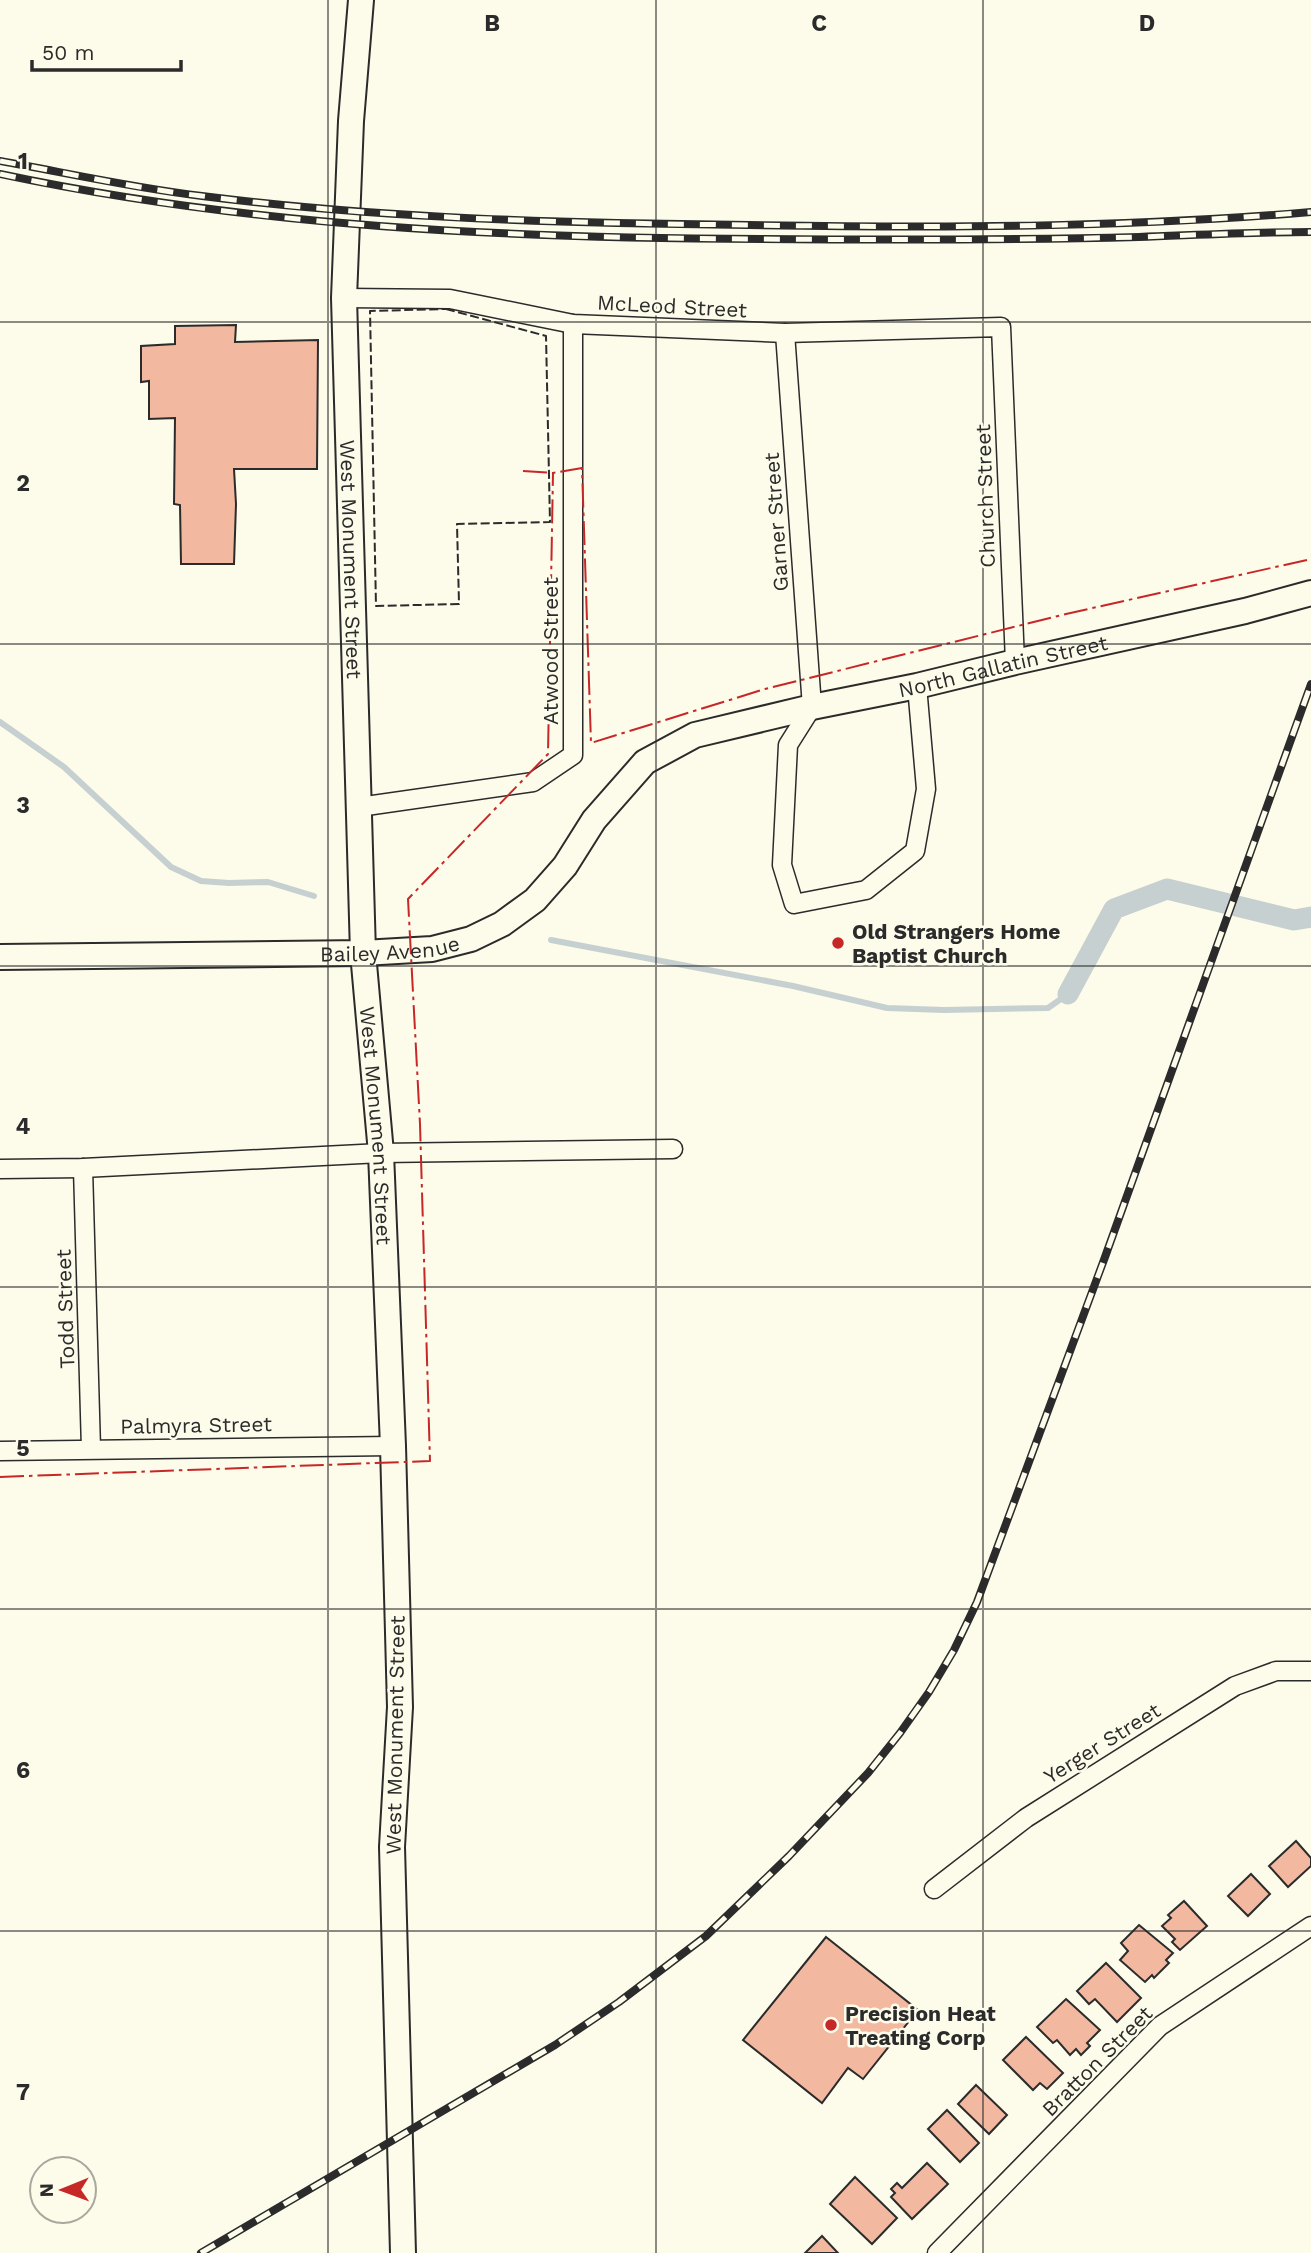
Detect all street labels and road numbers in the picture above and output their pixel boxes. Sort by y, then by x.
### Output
street label: McLeod Street [596,290,748,322]
street label: Church Street [970,424,1000,568]
street label: West Monument Street [336,439,368,679]
street label: Garner Street [759,451,793,592]
street label: Atwood Street [538,577,563,725]
street label: North Gallatin Street [896,629,1110,702]
street label: Bailey Avenue [320,930,462,966]
street label: West Monument Street [355,1005,397,1246]
street label: Todd Street [50,1249,80,1369]
street label: Palmyra Street [120,1411,272,1439]
street label: West Monument Street [380,1615,410,1855]
street label: Yerger Street [1039,1697,1165,1789]
street label: Bratton Street [1037,2001,1157,2121]

